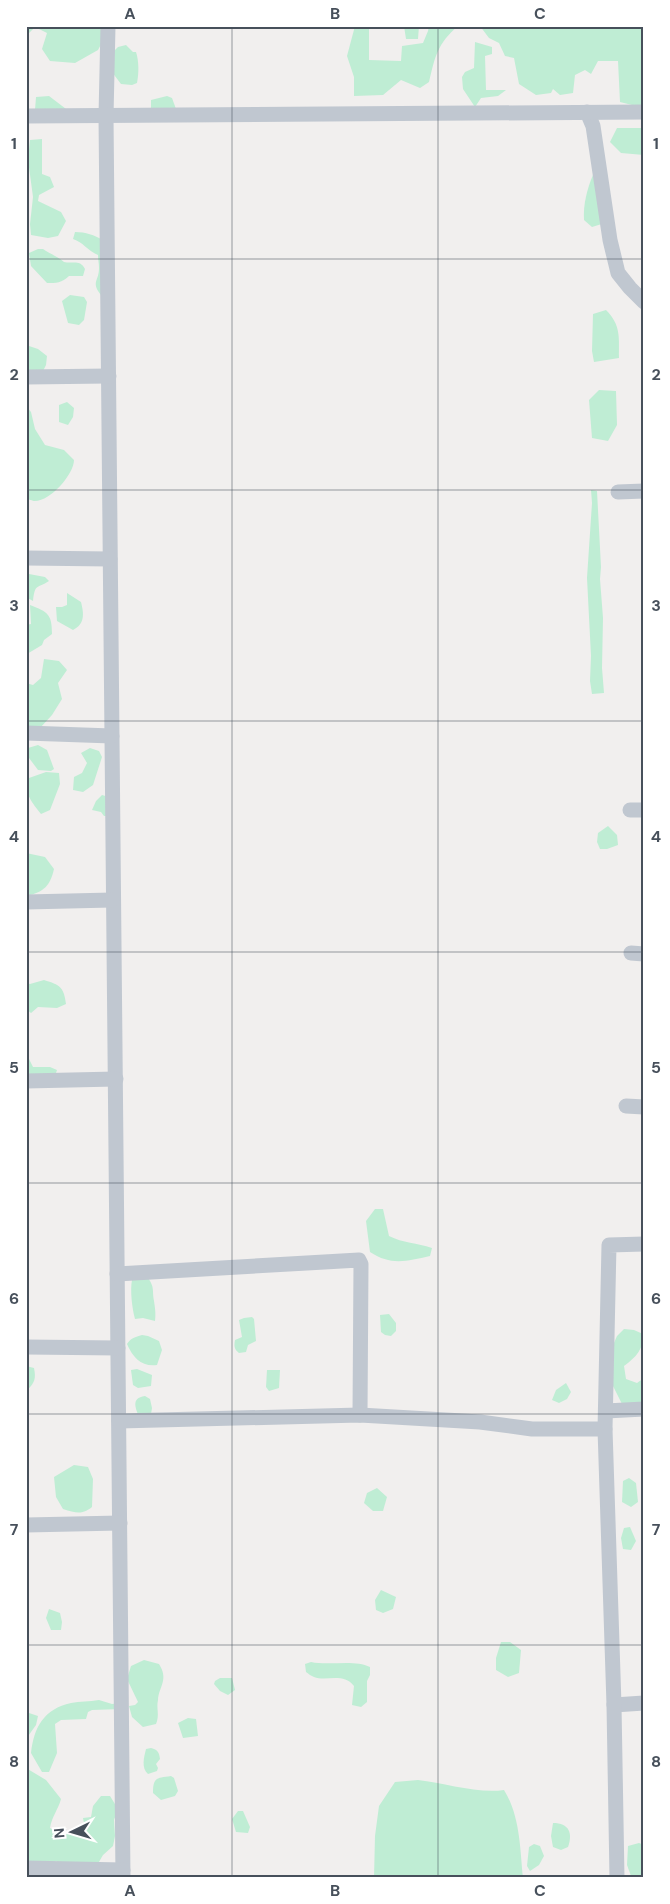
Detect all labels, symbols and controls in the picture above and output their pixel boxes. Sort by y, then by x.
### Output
text: A [124,3,136,24]
text: B [330,3,340,24]
text: C [534,3,546,24]
text: 1 [11,133,17,154]
text: 1 [653,133,659,154]
text: 2 [9,364,19,385]
text: 2 [651,364,661,385]
text: 3 [9,595,19,616]
text: 3 [651,595,661,616]
text: 4 [9,826,19,847]
text: 4 [651,826,661,847]
text: 5 [9,1057,19,1078]
text: 5 [651,1057,661,1078]
text: 6 [9,1288,19,1309]
text: 6 [651,1288,661,1309]
text: 7 [10,1519,19,1540]
text: 7 [652,1519,661,1540]
text: 8 [9,1751,19,1772]
text: 8 [651,1751,661,1772]
north arrow [48,1806,98,1856]
text: N [50,1827,68,1839]
text: A [124,1880,136,1901]
text: B [330,1880,340,1901]
text: C [534,1880,546,1901]

